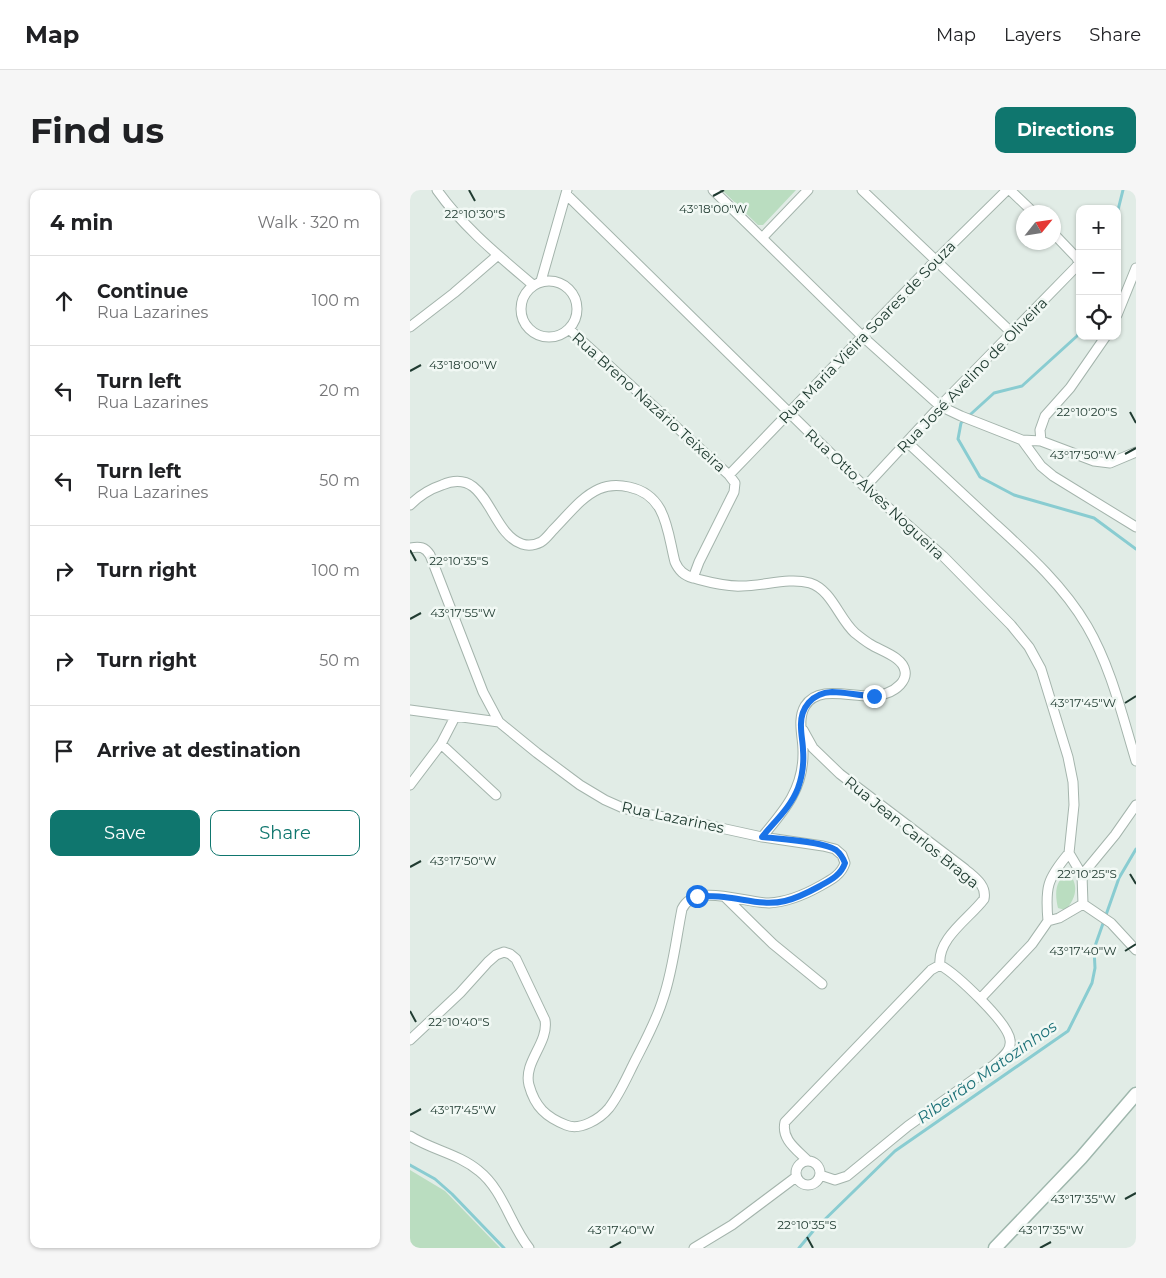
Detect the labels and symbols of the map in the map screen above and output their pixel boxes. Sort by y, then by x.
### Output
text: 43°18'00"W [679,201,747,216]
north arrow [1016,205,1061,250]
text: 22°10'30"S [445,206,505,221]
street label: Rua Maria Vieira Soares de Souza [774,237,960,427]
street label: Rua José Avelino de Oliveira [893,293,1051,457]
street label: Rua Breno Nazário Teixeira [568,328,730,476]
text: 43°18'00"W [429,357,497,372]
text: 22°10'20"S [1057,404,1117,419]
street label: Rua Otto Alves Nogueira [801,424,949,564]
text: 43°17'50"W [1050,447,1116,462]
text: 22°10'35"S [429,553,489,568]
text: 43°17'55"W [430,605,496,620]
route end [863,685,886,708]
text: 43°17'45"W [1050,695,1116,710]
street label: Rua Jean Carlos Braga [841,772,983,892]
street label: Rua Lazarines [620,797,726,837]
text: 43°17'50"W [430,853,496,868]
text: 22°10'25"S [1057,866,1117,881]
route start [686,885,709,908]
text: 43°17'40"W [1049,943,1117,958]
text: 22°10'40"S [428,1014,490,1029]
water label: Ribeirão Matozinhos [913,1016,1061,1127]
text: 43°17'45"W [430,1102,496,1117]
text: 43°17'35"W [1050,1191,1116,1206]
text: 22°10'35"S [777,1217,837,1232]
text: 43°17'40"W [587,1222,655,1237]
text: 43°17'35"W [1018,1222,1084,1237]

